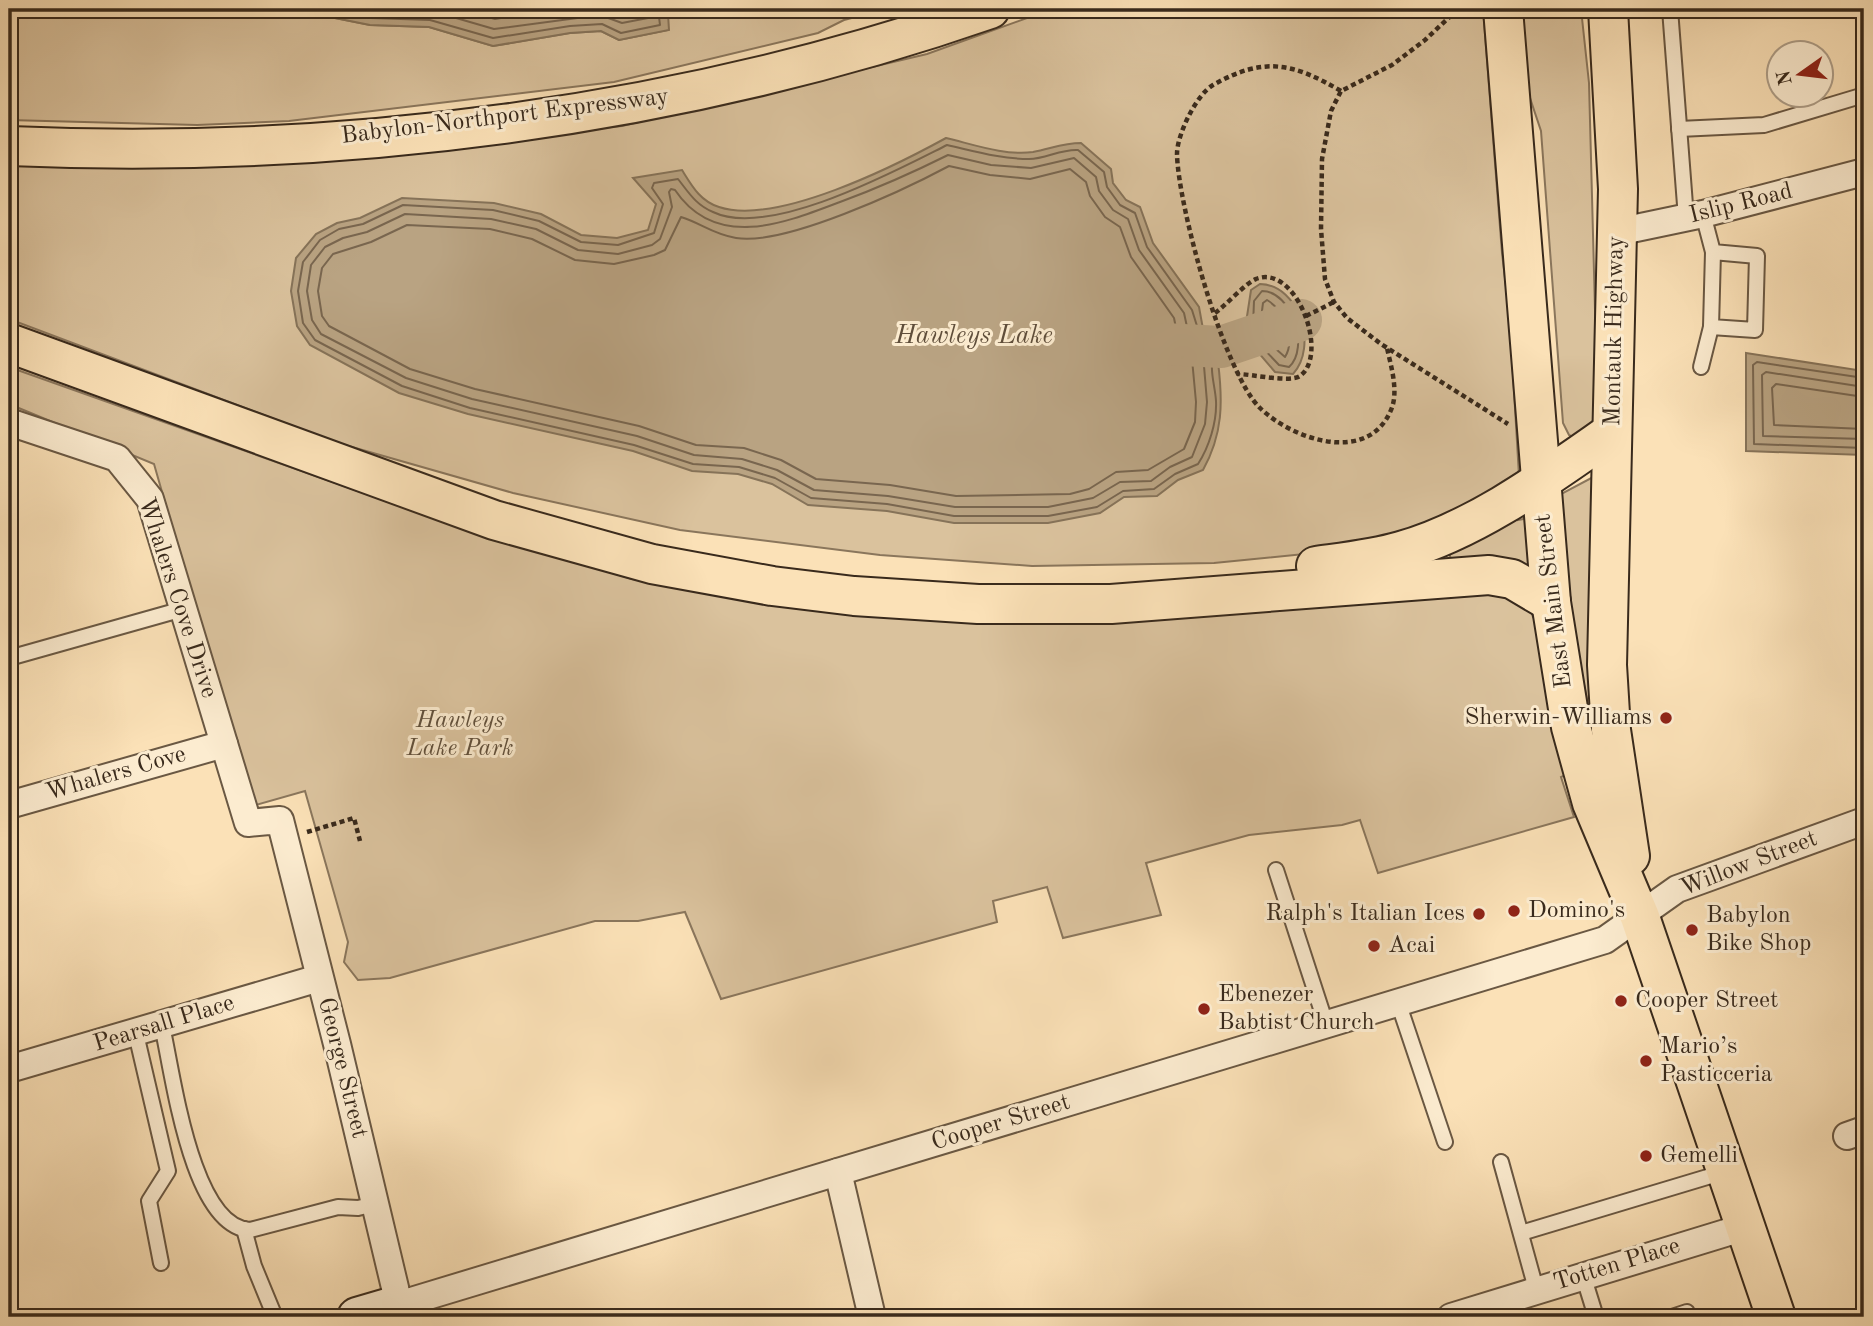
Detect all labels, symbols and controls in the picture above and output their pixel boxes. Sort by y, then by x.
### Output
north arrow [1764,38,1834,108]
text: N [1775,68,1797,87]
street label: Babylon-Northport Expressway [340,85,670,149]
street label: Islip Road [1687,180,1795,228]
street label: Montauk Highway [1601,235,1629,427]
water label: Hawleys Lake [894,323,1053,349]
street label: Whalers Cove Drive [133,495,221,701]
street label: East Main Street [1531,512,1577,690]
place label: Sherwin-Williams [1464,706,1652,730]
park label: Hawleys Lake Park [405,709,514,761]
marker: Sherwin-Williams [1658,710,1674,726]
street label: Whalers Cove [43,743,189,805]
street label: Willow Street [1677,827,1821,901]
place label: Domino's [1528,899,1625,923]
place label: Ralph's Italian Ices [1266,902,1465,926]
marker: Domino's [1506,903,1522,919]
place label: Babylon Bike Shop [1706,904,1812,956]
marker: Ralph's Italian Ices [1471,906,1487,922]
marker: Babylon Bike Shop [1684,922,1700,938]
place label: Acai [1388,934,1435,958]
marker: Acai [1366,938,1382,954]
place label: Ebenezer Babtist Church [1218,983,1374,1035]
place label: Cooper Street [1635,989,1779,1013]
street label: Pearsall Place [91,991,237,1057]
marker: Cooper Street [1613,993,1629,1009]
street label: George Street [313,995,371,1141]
marker: Ebenezer Babtist Church [1196,1001,1212,1017]
place label: Mario’s Pasticceria [1660,1035,1773,1087]
marker: Mario’s Pasticceria [1638,1053,1654,1069]
street label: Cooper Street [929,1091,1073,1155]
place label: Gemelli [1660,1144,1738,1168]
marker: Gemelli [1638,1148,1654,1164]
street label: Totten Place [1551,1234,1683,1296]

